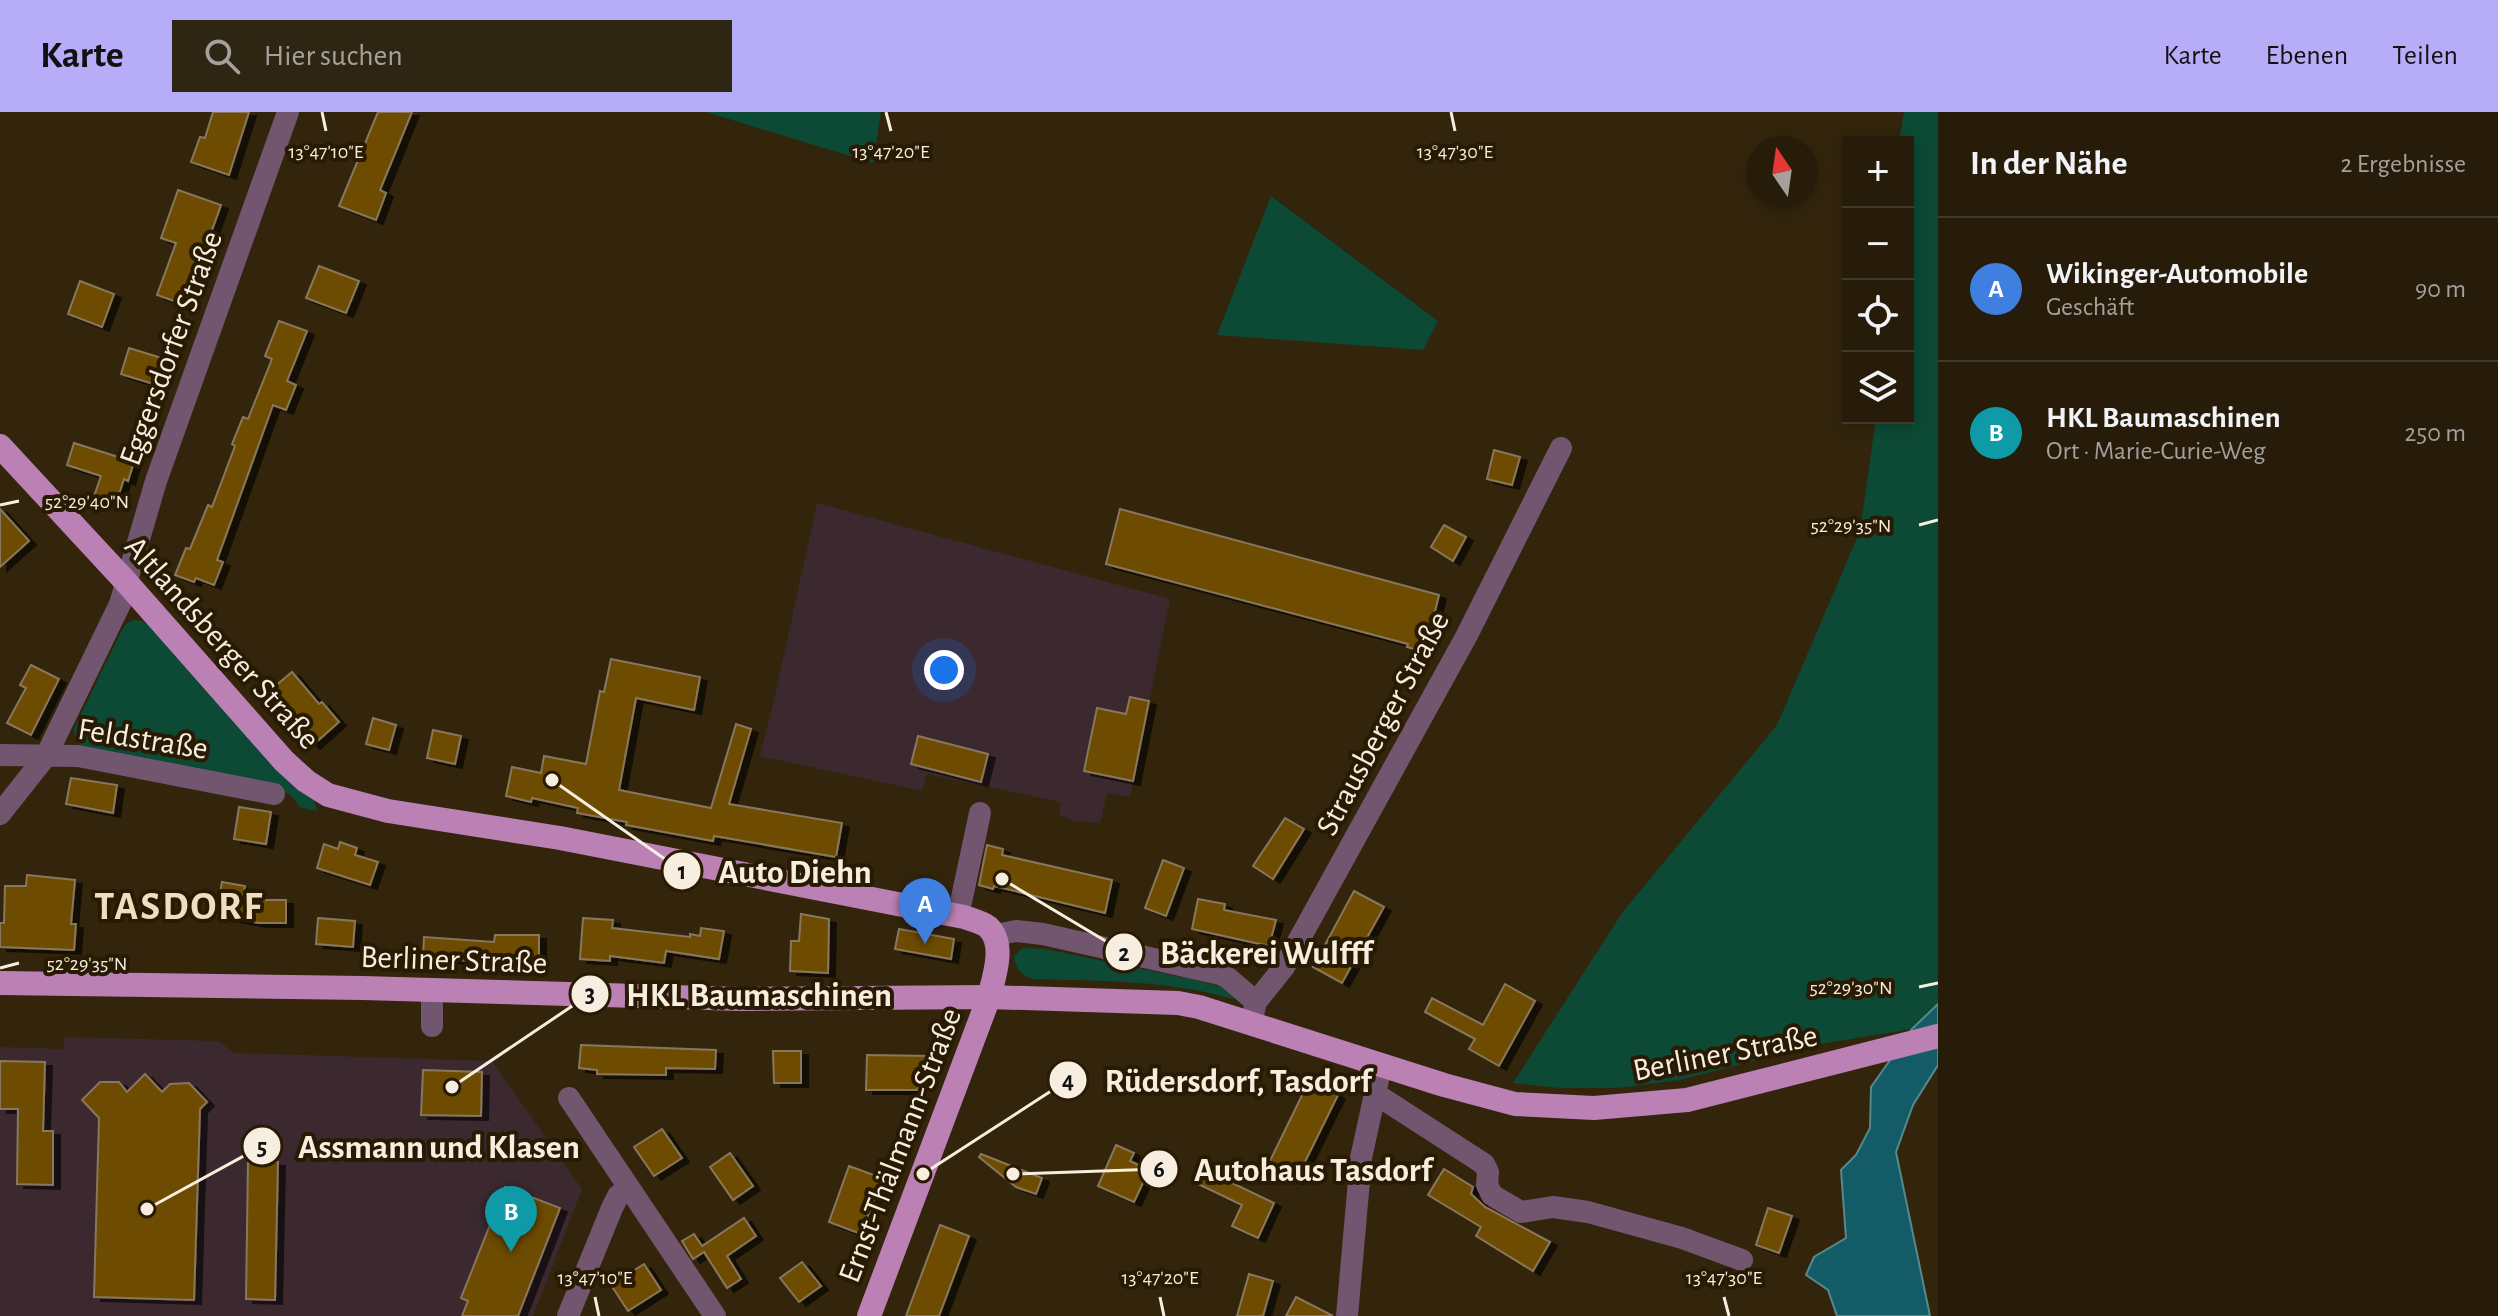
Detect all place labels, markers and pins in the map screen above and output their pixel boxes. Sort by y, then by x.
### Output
callout: Auto Diehn [662,842,887,900]
pin: A [899,878,951,944]
callout: Bäckerei Wulfff [1104,923,1388,981]
callout: HKL Baumaschinen [570,965,907,1023]
callout: Rüdersdorf, Tasdorf [1048,1051,1387,1109]
callout: Assmann und Klasen [242,1117,596,1175]
callout: Autohaus Tasdorf [1139,1140,1448,1198]
pin: B [485,1186,537,1252]

